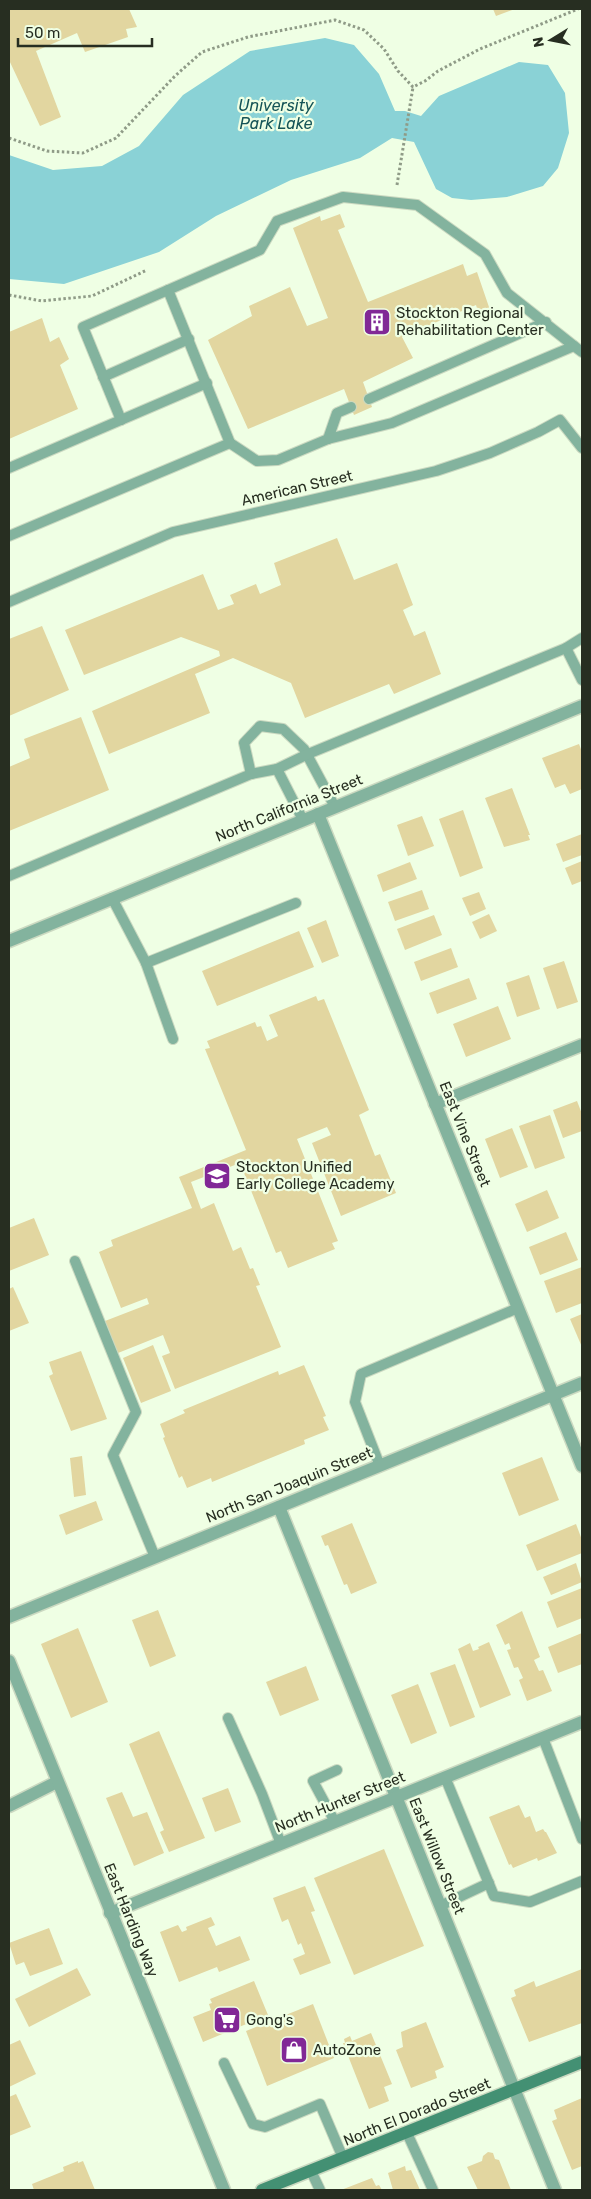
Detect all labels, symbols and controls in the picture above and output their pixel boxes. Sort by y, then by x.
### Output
scale bar [18,15,151,47]
north arrow [526,15,576,65]
text: 50 m [25,24,60,42]
text: N [529,36,548,49]
water label: University Park Lake [238,96,315,133]
place label: Stockton Regional Rehabilitation Center [396,304,544,339]
building icon: Stockton Regional Rehabilitation Center [362,307,392,337]
street label: American Street [240,466,355,510]
street label: North California Street [213,770,365,846]
street label: East Vine Street [436,1079,494,1189]
place label: Stockton Unified Early College Academy [236,1158,394,1193]
school or university icon: Stockton Unified Early College Academy [202,1161,232,1191]
street label: North San Joaquin Street [203,1443,375,1527]
street label: North Hunter Street [272,1768,408,1836]
street label: East Willow Street [405,1795,469,1917]
street label: East Harding Way [100,1860,162,1980]
supermarket icon: Gong's [212,2005,242,2035]
place label: Gong's [246,2011,294,2029]
shop icon: AutoZone [279,2035,309,2065]
place label: AutoZone [313,2041,381,2059]
street label: North El Dorado Street [341,2074,493,2150]

